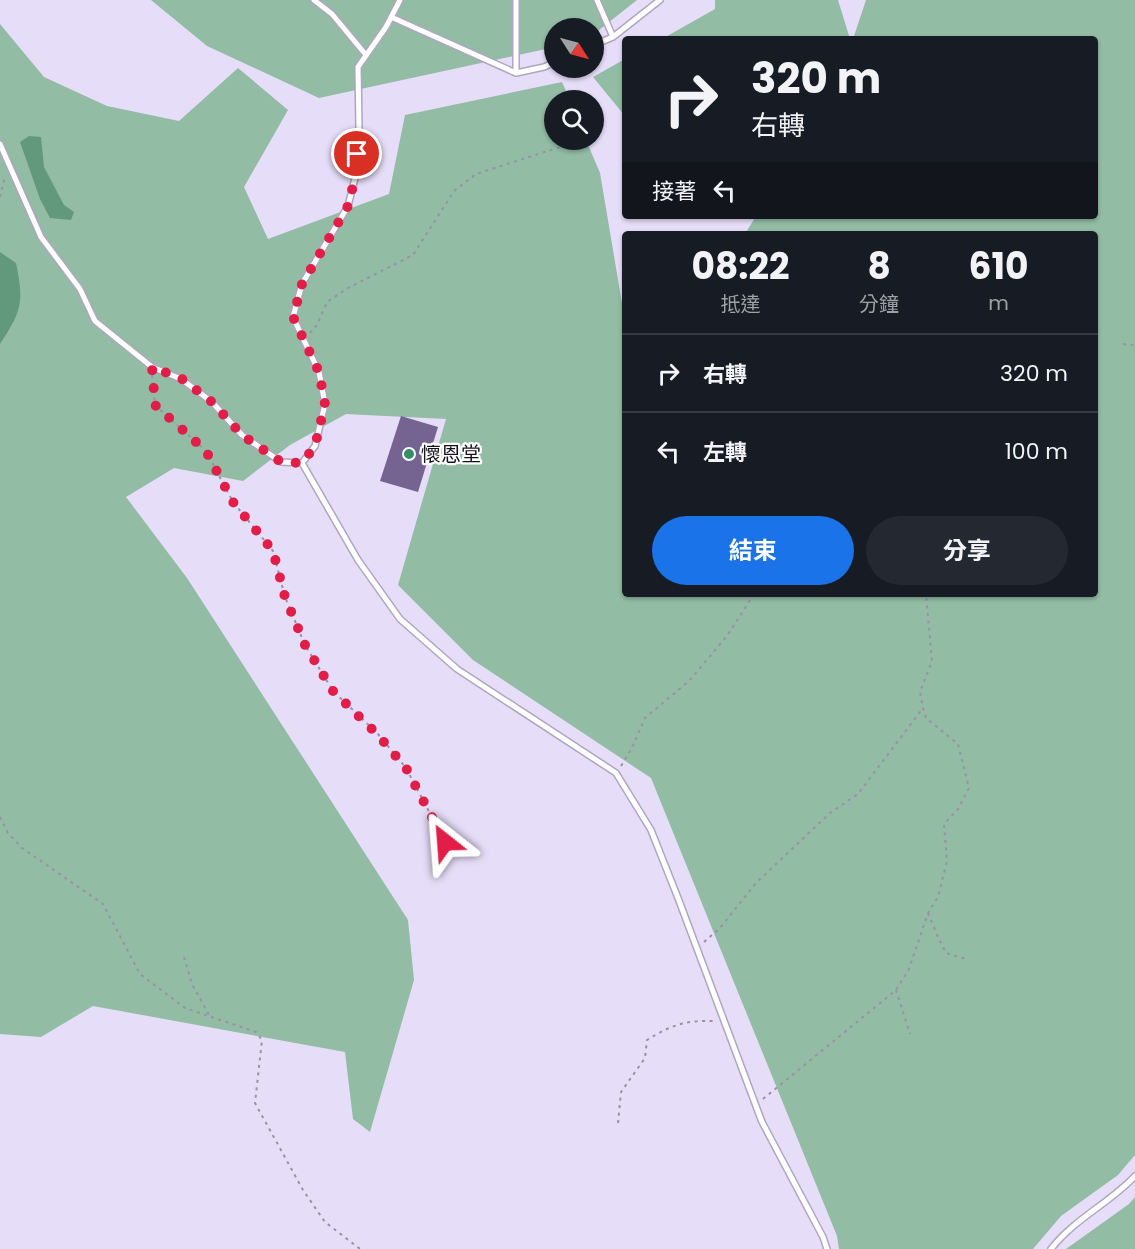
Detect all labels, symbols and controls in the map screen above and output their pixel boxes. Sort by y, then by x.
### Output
north arrow [544,18,604,78]
map controls [544,18,604,150]
text: 320 m [751,49,881,108]
icon: right [652,60,730,138]
button: search [544,90,604,150]
text: 右轉 [751,107,805,144]
pin [331,128,382,179]
icon: arrive [340,137,373,170]
icon: left [708,174,741,207]
text: 接著 [652,176,696,207]
text: 08:22 [691,241,790,292]
text: 8 [867,241,891,292]
text: 610 [969,241,1029,292]
text: m [988,289,1009,317]
text: 抵達 [721,290,761,318]
text: 分鐘 [859,290,899,318]
icon: right [652,357,685,390]
text: 320 m [1000,358,1068,389]
text: 右轉 [703,359,747,390]
icon: left [652,435,685,468]
text: 100 m [1005,436,1068,467]
text: 左轉 [703,437,747,468]
place label: 懷恩堂 [421,440,481,468]
marker: 懷恩堂 [402,447,416,461]
button: 結束 [652,516,854,585]
button: 分享 [866,516,1068,585]
position arrow [413,810,477,874]

